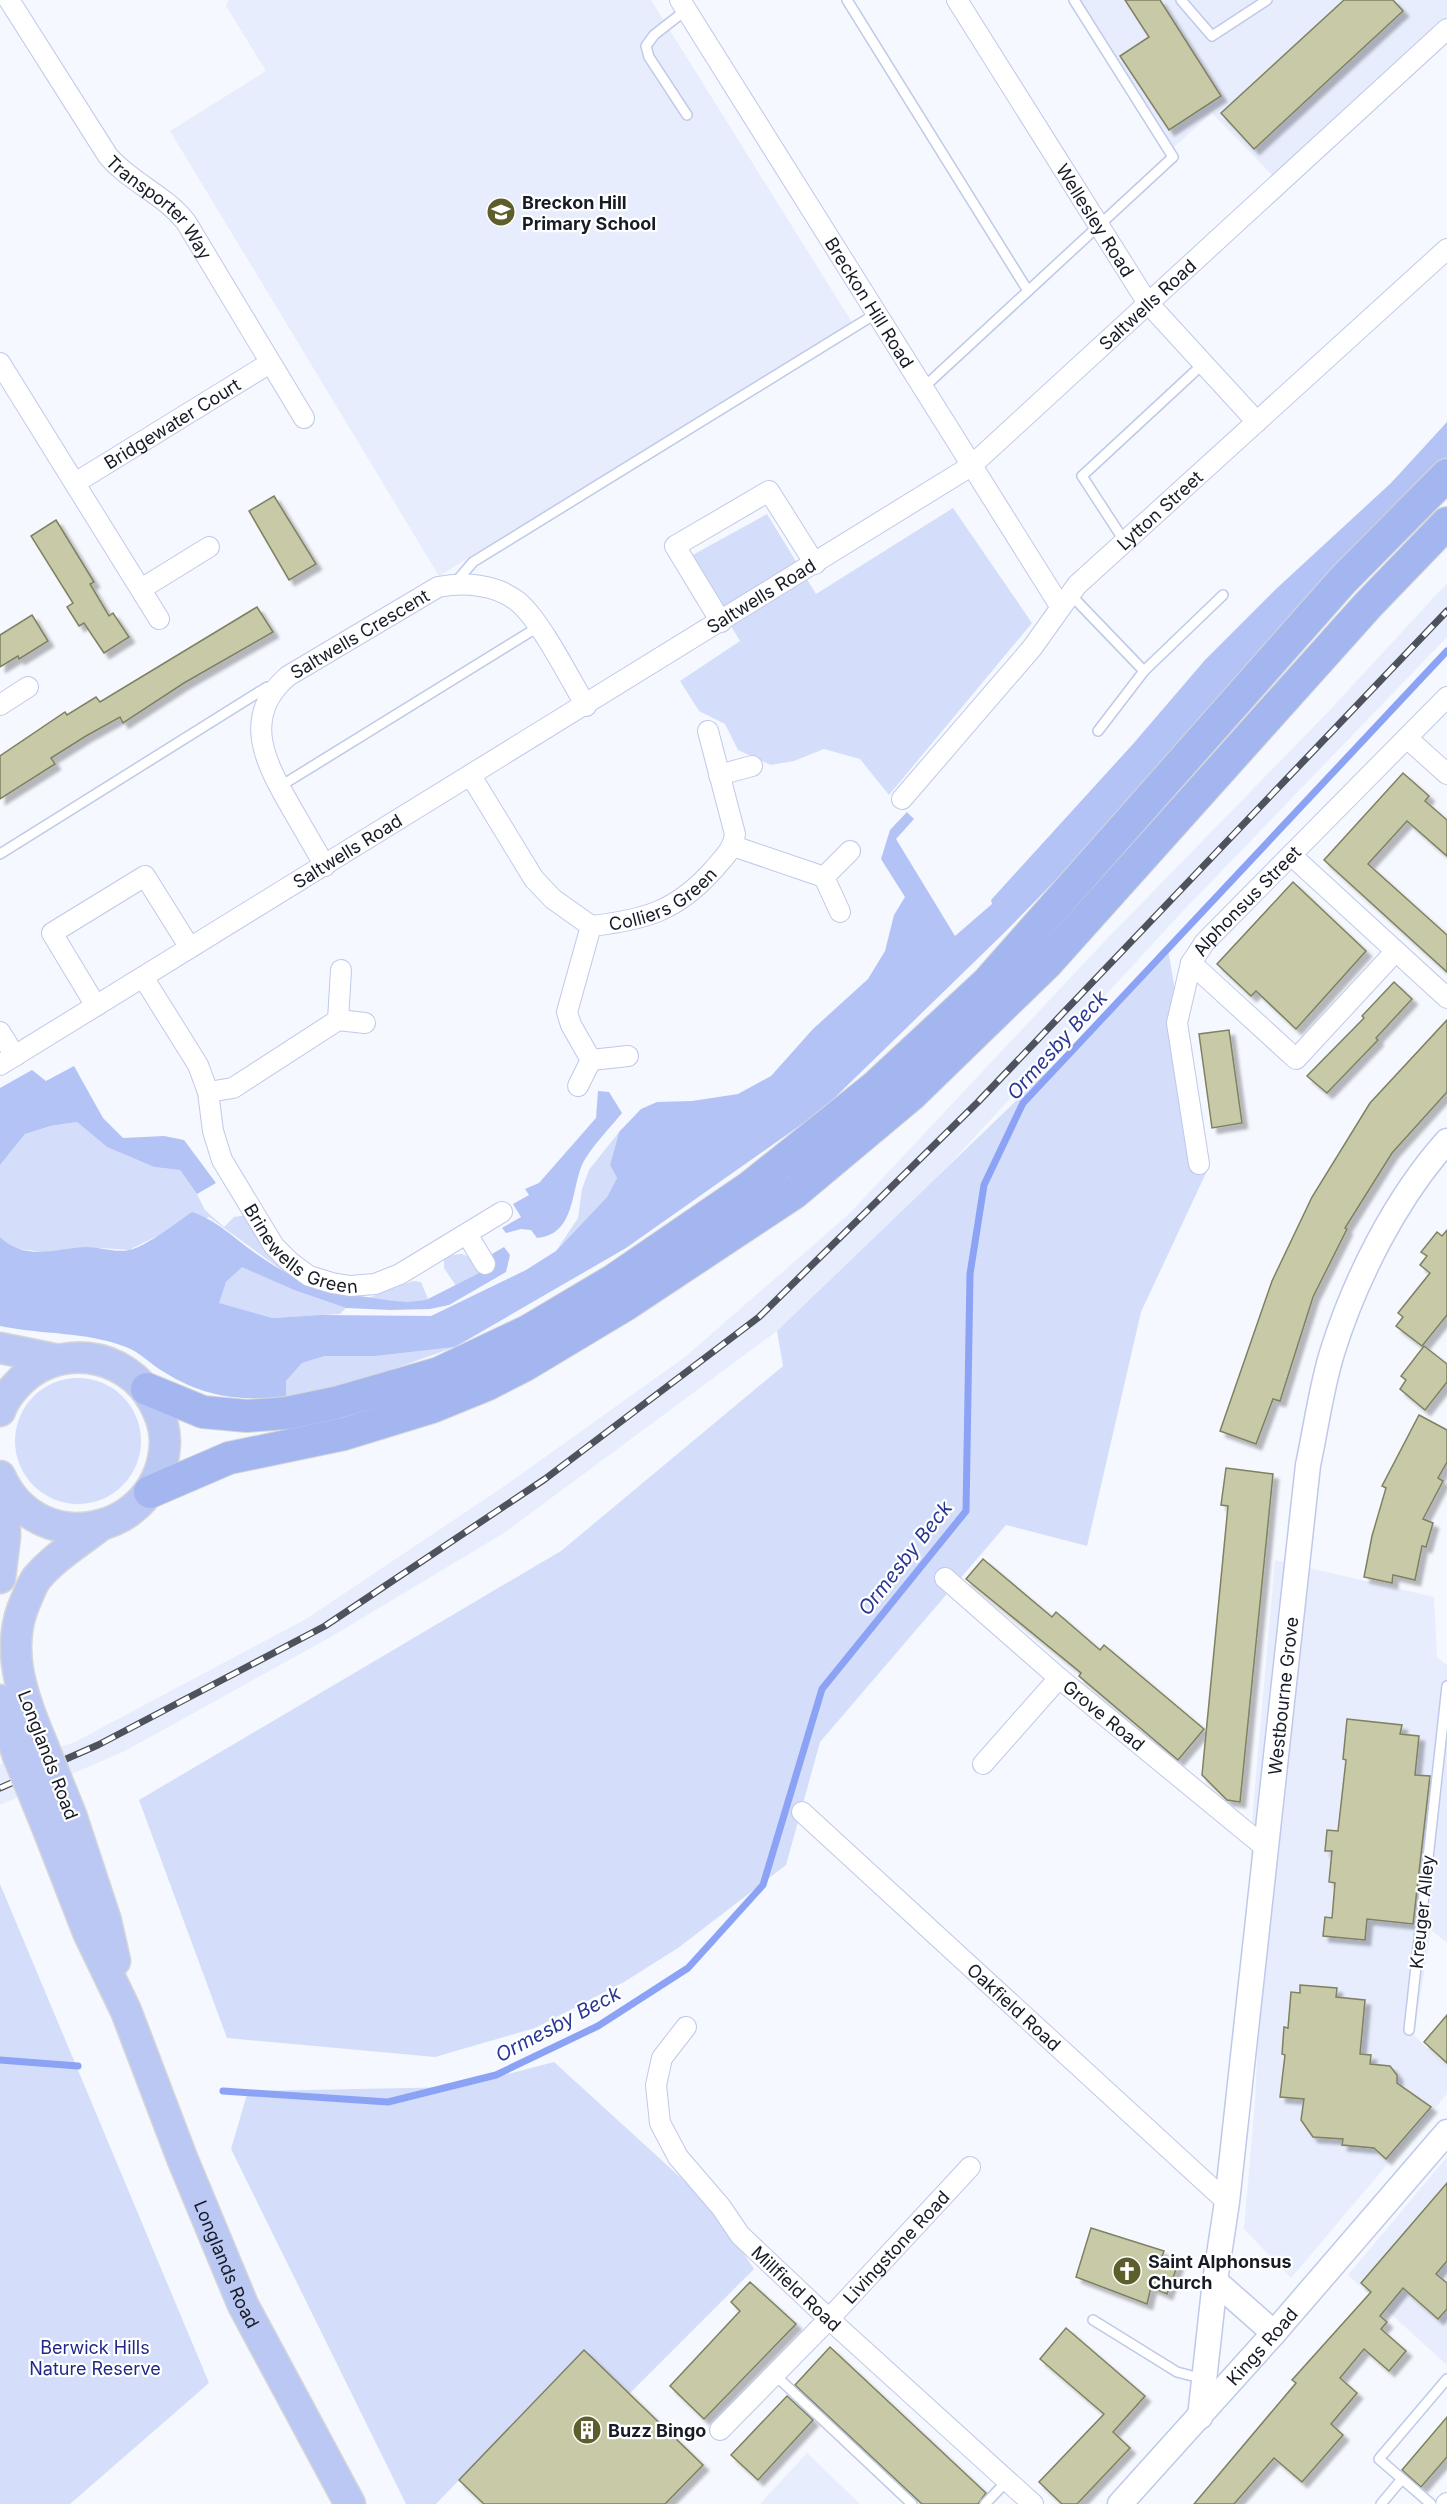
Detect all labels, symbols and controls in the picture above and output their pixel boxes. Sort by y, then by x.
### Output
street label: Transporter Way [102,151,216,263]
street label: Wellesley Road [1052,160,1139,280]
place label: Breckon Hill Primary School [522,192,656,234]
school or university icon: Breckon Hill Primary School [485,196,517,228]
street label: Breckon Hill Road [821,233,918,372]
street label: Saltwells Road [1094,255,1200,354]
street label: Bridgewater Court [100,373,244,473]
street label: Lytton Street [1112,466,1206,554]
street label: Saltwells Road [703,554,819,637]
street label: Saltwells Crescent [286,584,433,683]
street label: Saltwells Road [289,809,406,892]
street label: Alphonsus Street [1188,841,1305,960]
street label: Colliers Green [607,863,721,934]
water label: Ormesby Beck [1002,985,1113,1104]
street label: Brinewells Green [240,1200,358,1297]
water label: Ormesby Beck [853,1495,958,1620]
street label: Westbourne Grove [1264,1616,1302,1776]
street label: Grove Road [1059,1675,1149,1755]
street label: Longlands Road [14,1687,82,1823]
street label: Kreuger Alley [1406,1854,1438,1970]
street label: Oakfield Road [963,1959,1065,2055]
water label: Ormesby Beck [491,1980,626,2067]
street label: Livingstone Road [838,2186,953,2308]
street label: Longlands Road [190,2197,264,2331]
street label: Millfield Road [748,2241,845,2335]
place label: Saint Alphonsus Church [1148,2251,1292,2293]
church icon: Saint Alphonsus Church [1111,2255,1143,2287]
street label: Kings Road [1222,2303,1302,2389]
park label: Berwick Hills Nature Reserve [29,2337,161,2379]
building icon: Buzz Bingo [571,2414,603,2446]
place label: Buzz Bingo [608,2420,706,2441]

